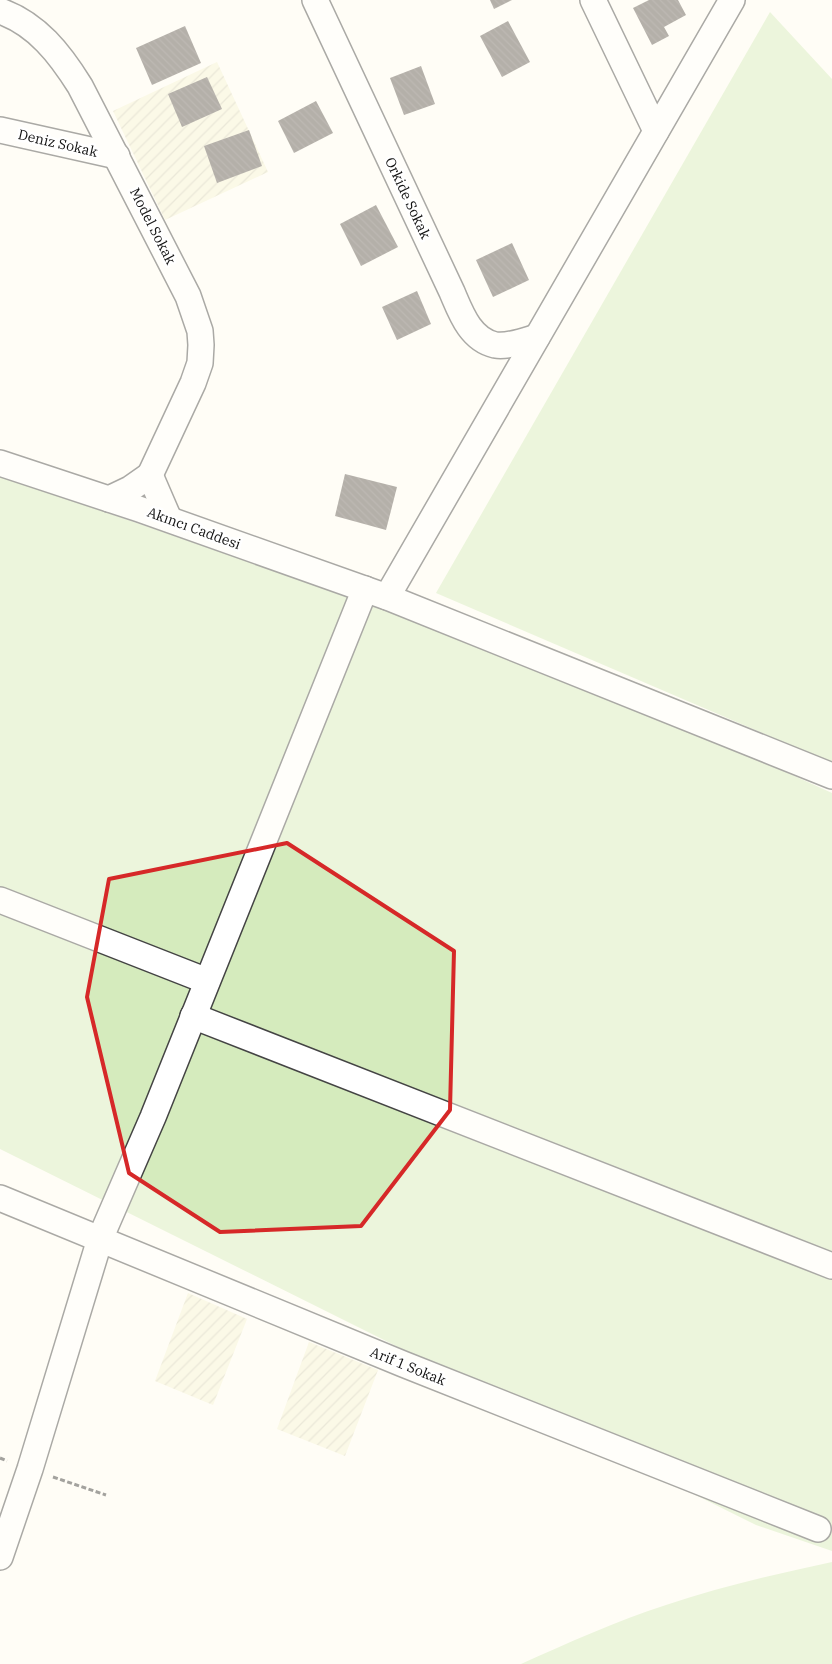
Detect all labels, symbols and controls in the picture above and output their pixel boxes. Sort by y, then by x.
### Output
street label: Deniz Sokak [16,125,100,161]
street label: Orkide Sokak [381,154,435,243]
street label: Model Sokak [126,185,180,268]
street label: Akıncı Caddesi [145,503,243,553]
street label: Arif 1 Sokak [368,1343,449,1390]

